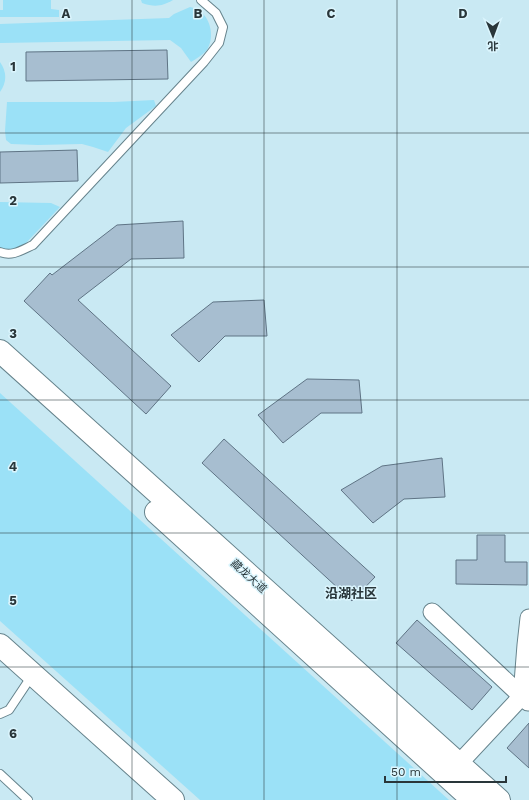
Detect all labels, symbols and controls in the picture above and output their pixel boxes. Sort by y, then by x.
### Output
text: A [62,6,71,21]
text: B [194,6,203,21]
text: C [327,6,336,21]
text: D [458,6,468,21]
north arrow [473,16,513,56]
text: 北 [488,39,499,52]
text: 1 [10,59,16,74]
text: 2 [9,193,17,208]
text: 3 [9,326,17,341]
text: 4 [9,459,18,474]
street label: 藏龙大道 [228,557,269,596]
district label: 沿湖社区 [325,586,377,601]
text: 5 [9,593,17,608]
text: 6 [9,726,17,741]
scale bar [385,758,506,784]
text: 50 m [391,765,421,779]

